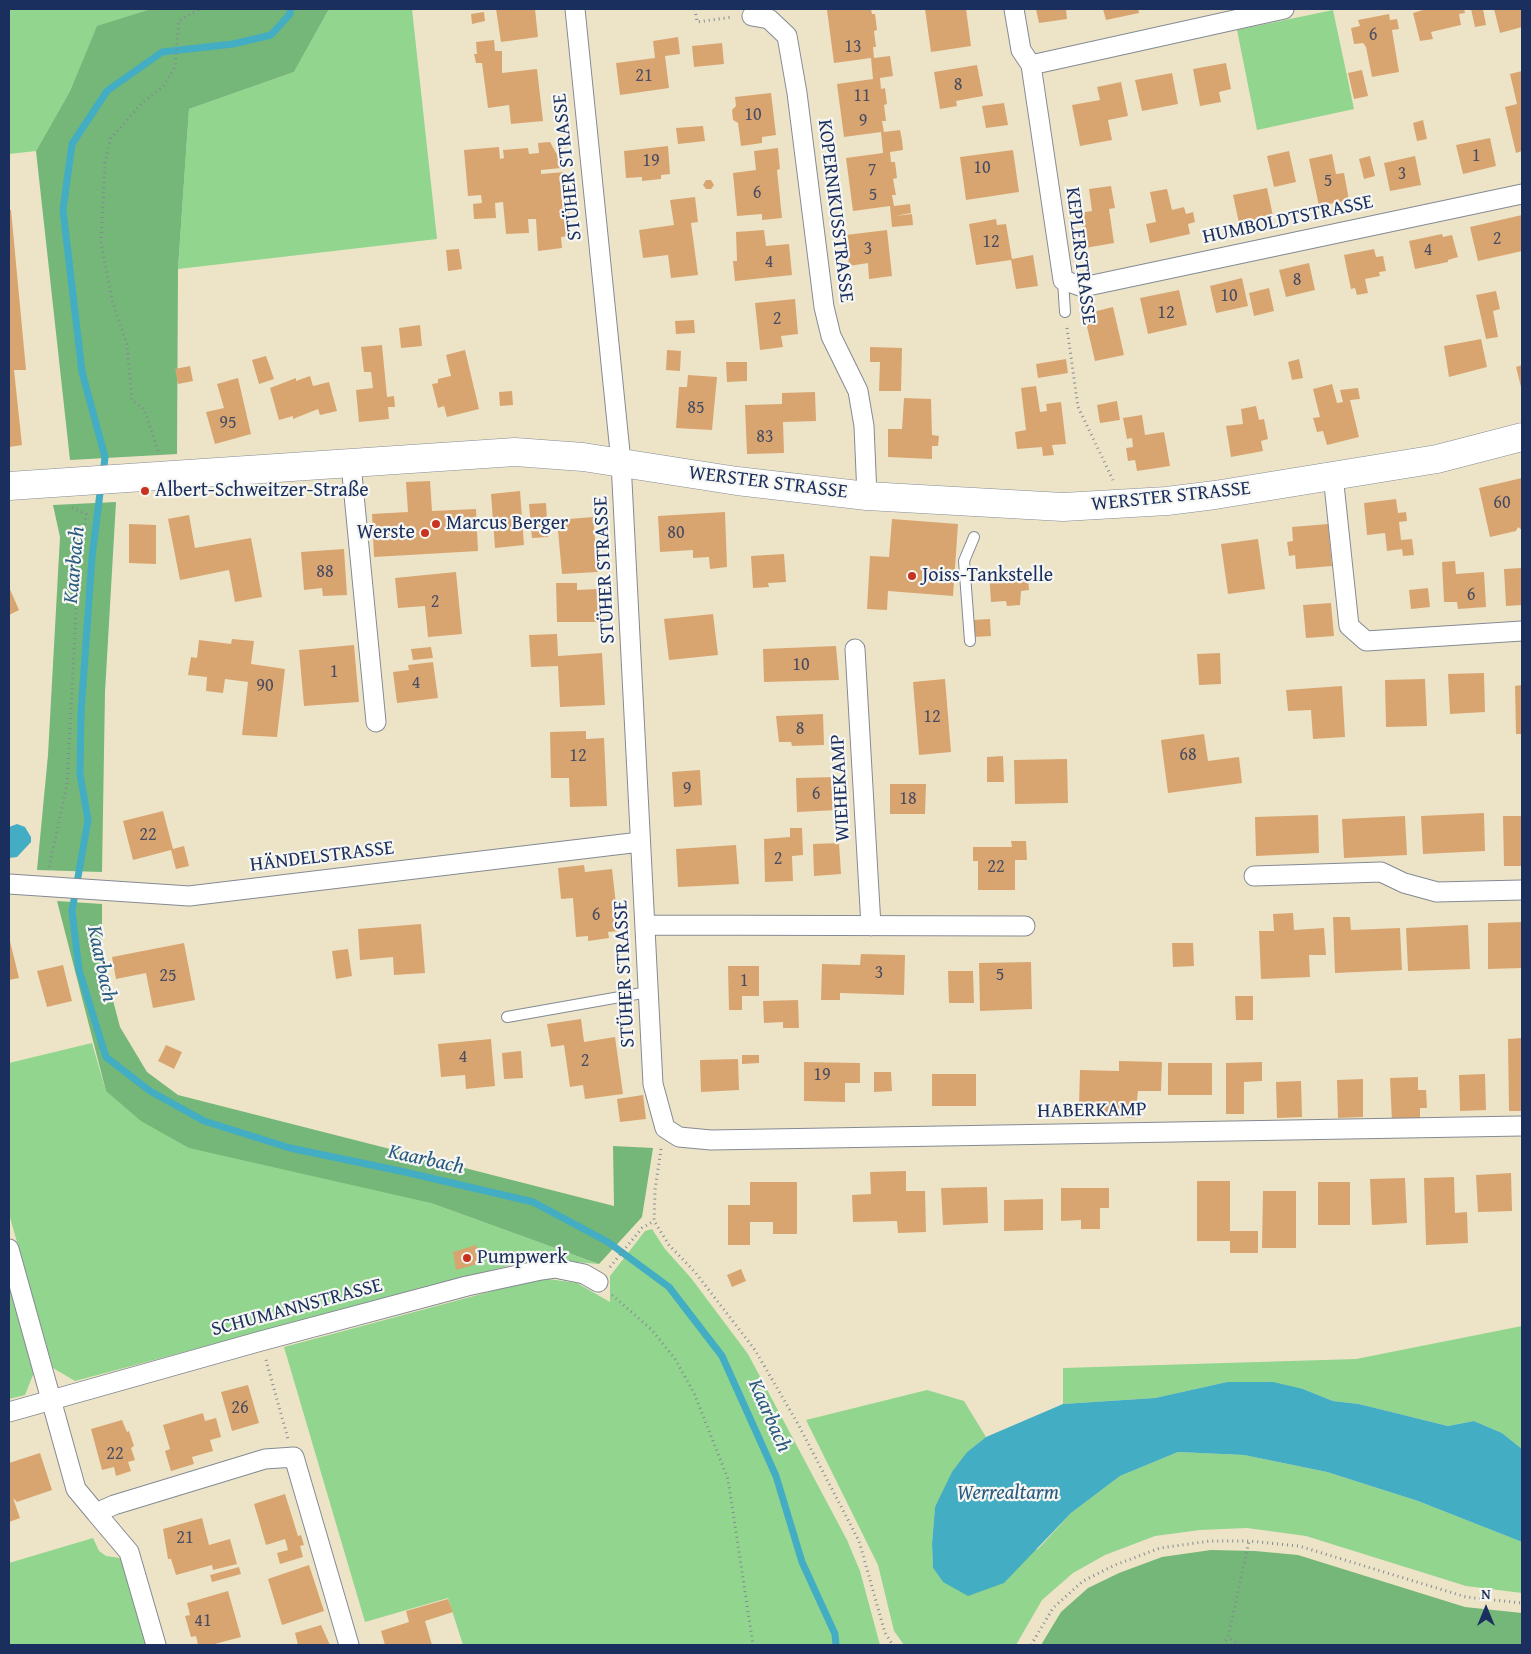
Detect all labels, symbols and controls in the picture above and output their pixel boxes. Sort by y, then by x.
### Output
house number: 6 [1369,24,1377,46]
house number: 13 [844,36,862,58]
house number: 21 [635,65,653,87]
house number: 8 [954,74,962,96]
house number: 11 [853,85,871,107]
street label: STÜHER STRASSE [548,92,588,242]
house number: 10 [744,104,762,126]
house number: 9 [859,110,867,132]
street label: KOPERNIKUSSTRASSE [812,118,858,304]
house number: 1 [1472,145,1480,167]
house number: 19 [642,150,660,172]
house number: 10 [973,157,991,179]
house number: 7 [868,159,876,181]
house number: 3 [1398,163,1406,185]
house number: 5 [1324,170,1332,192]
house number: 6 [753,182,761,204]
house number: 5 [869,184,877,206]
street label: KEPLERSTRASSE [1060,186,1100,326]
street label: HUMBOLDTSTRASSE [1201,190,1375,250]
house number: 2 [1493,228,1501,250]
house number: 12 [982,231,1000,253]
house number: 3 [864,238,872,260]
house number: 4 [1424,239,1432,261]
house number: 4 [765,251,773,273]
house number: 8 [1293,269,1301,291]
house number: 10 [1220,285,1238,307]
house number: 12 [1157,302,1175,324]
house number: 2 [773,308,781,330]
house number: 85 [687,397,705,419]
house number: 95 [219,412,237,434]
house number: 83 [756,426,774,448]
street label: WERSTER STRASSE [687,461,849,505]
street label: WERSTER STRASSE [1090,477,1252,517]
place label: Albert-Schweitzer-Straße [155,479,369,503]
marker: Albert-Schweitzer-Straße [139,485,151,497]
house number: 60 [1493,492,1511,514]
street label: STÜHER STRASSE [589,496,621,644]
place label: Marcus Berger [446,512,568,536]
marker: Marcus Berger [430,518,442,530]
place label: Werste [357,521,415,545]
house number: 80 [667,522,685,544]
water label: Kaarbach [59,525,91,605]
marker: Werste [419,527,431,539]
house number: 88 [316,561,334,583]
place label: Joiss-Tankstelle [922,564,1053,588]
marker: Joiss-Tankstelle [906,570,918,582]
house number: 6 [1467,584,1475,606]
house number: 2 [431,591,439,613]
house number: 10 [792,654,810,676]
house number: 1 [330,661,338,683]
house number: 4 [412,672,420,694]
house number: 90 [256,675,274,697]
house number: 12 [923,706,941,728]
house number: 8 [796,718,804,740]
street label: WIEHEKAMP [826,734,856,842]
house number: 68 [1179,744,1197,766]
house number: 12 [569,745,587,767]
house number: 9 [683,778,691,800]
house number: 6 [812,783,820,805]
house number: 18 [899,788,917,810]
house number: 22 [139,824,157,846]
street label: HÄNDELSTRASSE [249,836,395,878]
house number: 2 [774,848,782,870]
house number: 22 [987,856,1005,878]
street label: STÜHER STRASSE [609,900,641,1048]
house number: 6 [592,904,600,926]
water label: Kaarbach [81,924,121,1004]
house number: 3 [875,962,883,984]
house number: 5 [996,964,1004,986]
house number: 25 [159,965,177,987]
house number: 1 [740,970,748,992]
house number: 4 [459,1046,467,1068]
house number: 2 [581,1050,589,1072]
house number: 19 [813,1064,831,1086]
street label: HABERKAMP [1037,1098,1147,1124]
water label: Kaarbach [386,1140,466,1180]
place label: Pumpwerk [477,1246,567,1270]
marker: Pumpwerk [461,1252,473,1264]
street label: SCHUMANNSTRASSE [209,1274,385,1342]
water label: Kaarbach [742,1376,796,1456]
house number: 26 [231,1397,249,1419]
house number: 22 [106,1443,124,1465]
water label: Werrealtarm [957,1481,1059,1507]
house number: 21 [176,1527,194,1549]
north arrow [1461,1584,1511,1634]
text: N [1481,1584,1491,1604]
house number: 41 [194,1610,212,1632]

